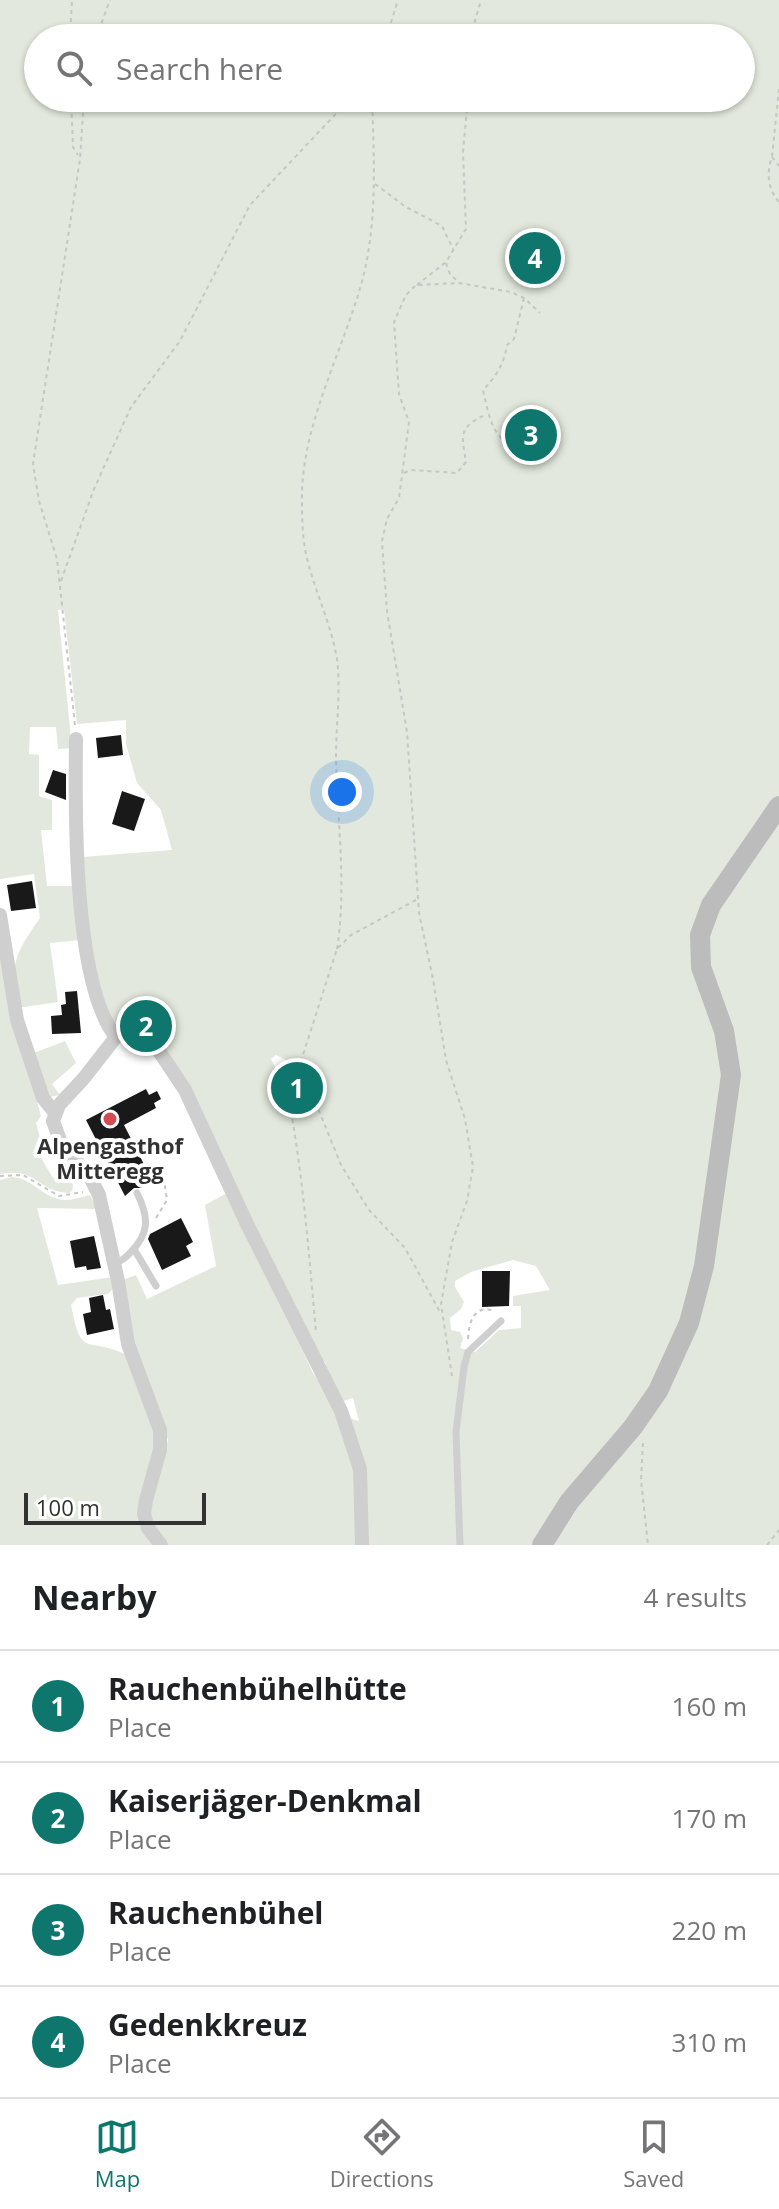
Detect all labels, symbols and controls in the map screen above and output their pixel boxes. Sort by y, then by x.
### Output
search box [24,24,755,112]
icon: search [52,46,96,90]
text: Search here [116,48,283,89]
pin: 4 [509,228,561,288]
pin: 3 [505,405,557,465]
your location [322,772,362,812]
pin: 2 [120,996,172,1056]
pin: 1 [271,1058,323,1118]
marker: Alpengasthof Mitteregg [101,1110,119,1128]
place label: Alpengasthof Mitteregg [37,1130,185,1185]
scale bar [24,1489,206,1525]
text: 100 m [36,1492,100,1522]
text: Nearby [32,1574,157,1620]
text: 4 results [644,1579,747,1615]
text: Rauchenbühelhütte [108,1668,407,1709]
text: 1 [51,1688,65,1724]
text: 160 m [672,1688,747,1724]
text: Place [108,1709,172,1745]
text: Kaiserjäger-Denkmal [108,1780,422,1821]
text: 2 [51,1800,65,1836]
text: 170 m [672,1800,747,1836]
text: Place [108,1821,172,1857]
text: Rauchenbühel [108,1892,324,1933]
text: 3 [51,1912,65,1948]
text: 220 m [672,1912,747,1948]
text: Place [108,1933,172,1969]
text: Gedenkkreuz [108,2004,307,2045]
text: 4 [51,2024,65,2060]
text: 310 m [672,2024,747,2060]
text: Place [108,2045,172,2081]
tab: Map [95,2115,140,2193]
tab: Directions [330,2115,434,2193]
tab: Saved [623,2115,684,2193]

